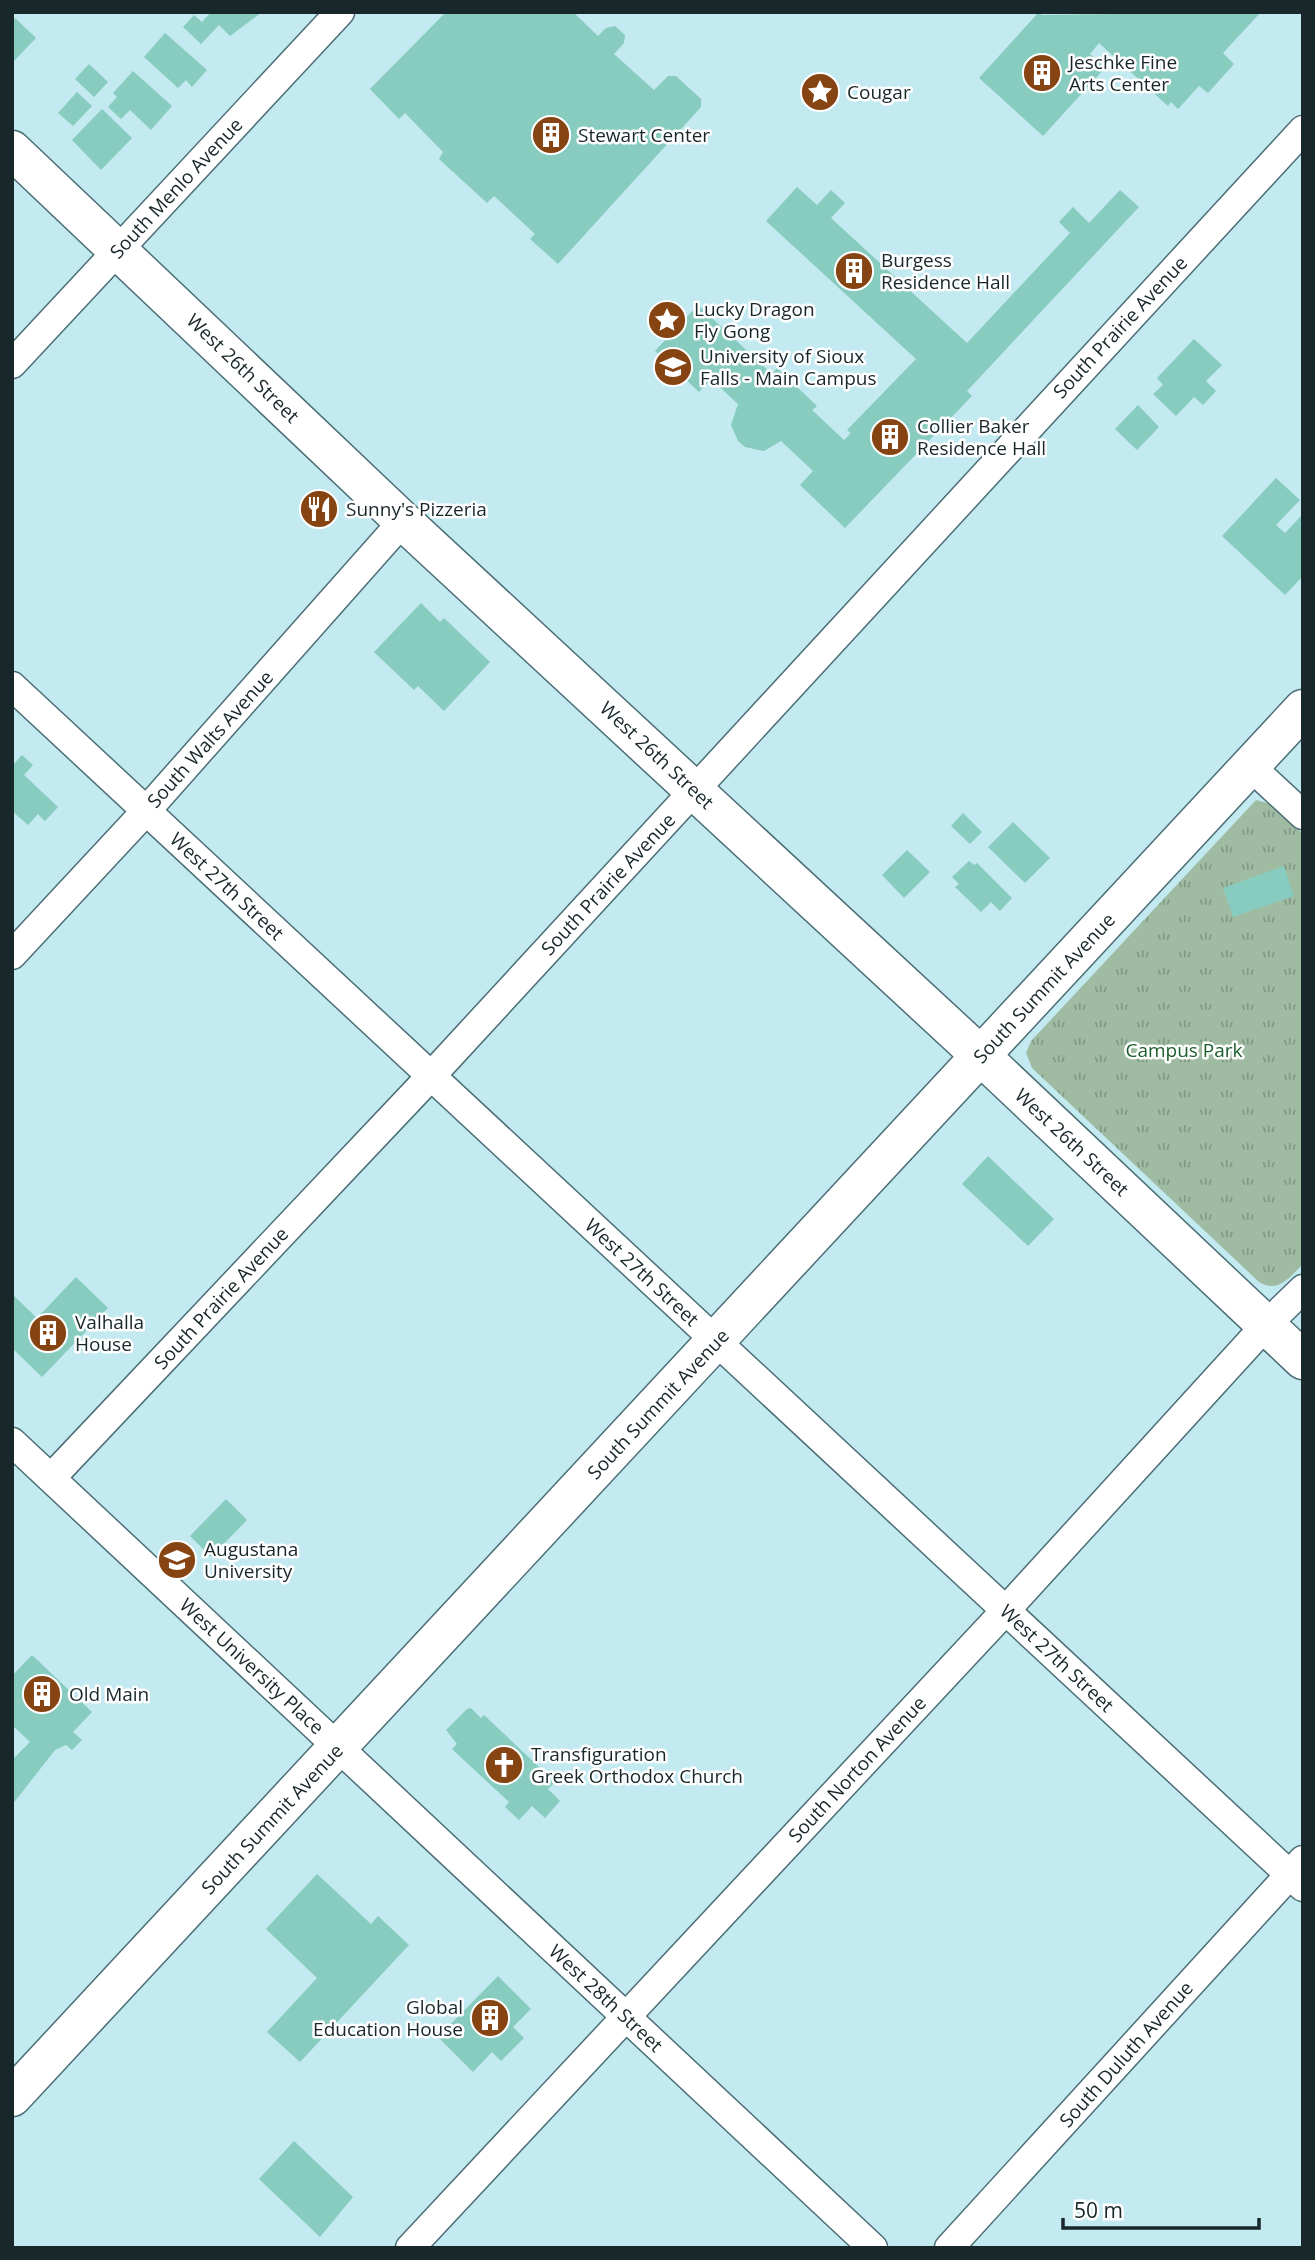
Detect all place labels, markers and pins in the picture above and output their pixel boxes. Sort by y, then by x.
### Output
place label: Jeschke Fine Arts Center [1067,49,1177,97]
building icon: Jeschke Fine Arts Center [1021,52,1063,94]
place icon: Cougar [799,71,841,113]
place label: Cougar [847,79,911,105]
building icon: Stewart Center [530,114,572,156]
place label: Stewart Center [578,122,710,148]
place label: Burgess Residence Hall [881,247,1010,295]
building icon: Burgess Residence Hall [833,250,875,292]
place label: Lucky Dragon Fly Gong [694,296,815,344]
place icon: Lucky Dragon Fly Gong [646,299,688,341]
place label: University of Sioux Falls - Main Campus [700,343,876,391]
school or university icon: University of Sioux Falls - Main Campus [652,346,694,388]
place label: Collier Baker Residence Hall [917,413,1046,461]
building icon: Collier Baker Residence Hall [869,416,911,458]
restaurant icon: Sunny's Pizzeria [298,488,340,530]
place label: Sunny's Pizzeria [346,496,487,522]
place label: Valhalla House [75,1309,144,1357]
building icon: Valhalla House [27,1312,69,1354]
place label: Augustana University [204,1536,298,1584]
school or university icon: Augustana University [156,1539,198,1581]
building icon: Old Main [21,1673,63,1715]
place label: Old Main [69,1681,149,1707]
place label: Transfiguration Greek Orthodox Church [531,1741,743,1789]
church icon: Transfiguration Greek Orthodox Church [483,1744,525,1786]
place label: Global Education House [313,1994,463,2042]
building icon: Global Education House [469,1997,511,2039]

